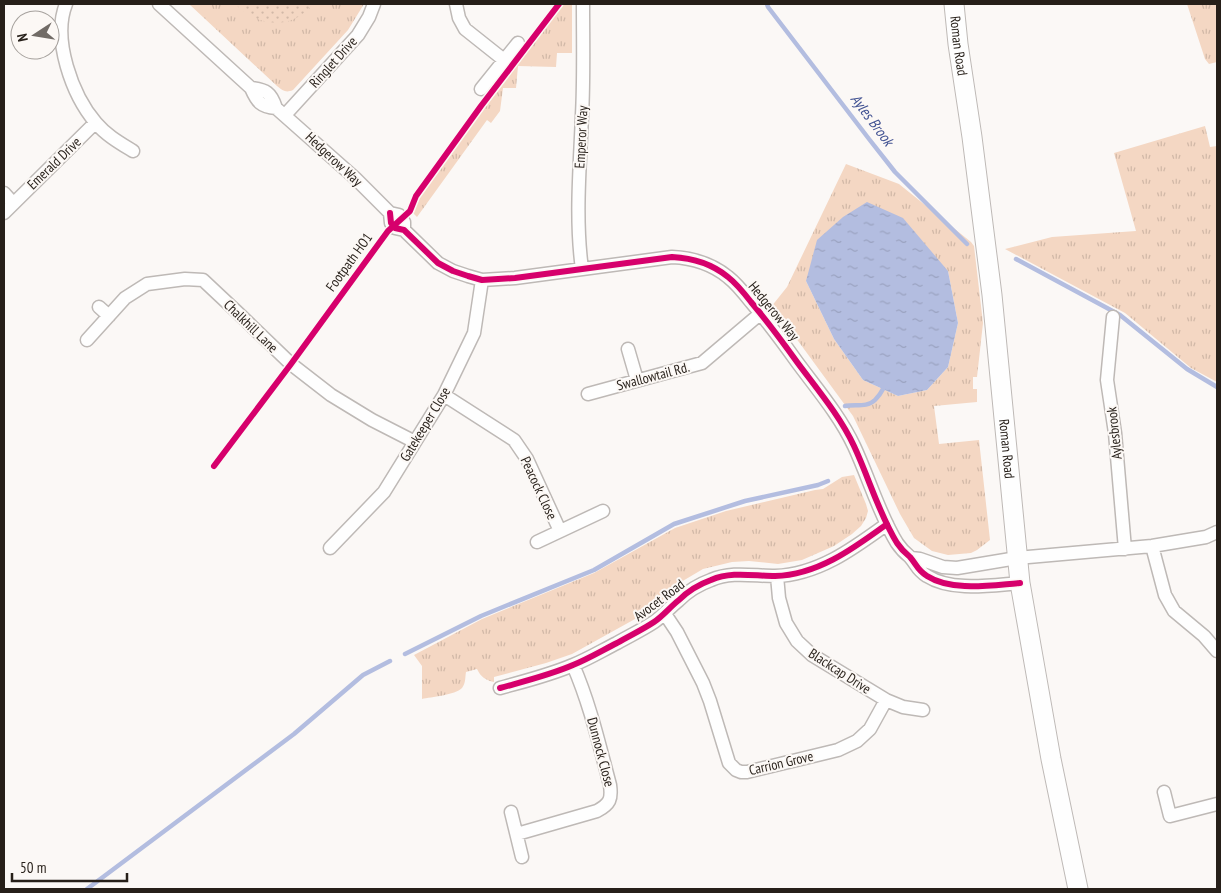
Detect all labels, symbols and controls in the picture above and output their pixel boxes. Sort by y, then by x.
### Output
north arrow [10,10,60,60]
street label: Roman Road [946,15,972,77]
text: N [13,32,32,43]
street label: Ringlet Drive [305,32,361,92]
water label: Ayles Brook [847,90,899,151]
street label: Emperor Way [570,104,592,169]
street label: Hedgerow Way [302,128,367,190]
street label: Emerald Drive [23,133,85,193]
street label: Footpath HO1 [322,229,376,295]
street label: Hedgerow Way [745,278,804,345]
street label: Chalkhill Lane [220,296,282,356]
street label: Swallowtail Rd. [615,358,691,394]
street label: Gatekeeper Close [396,383,454,464]
street label: Aylesbrook [1102,405,1126,460]
street label: Roman Road [995,418,1019,480]
street label: Peacock Close [517,454,561,523]
street label: Avocet Road [630,575,688,625]
street label: Blackcap Drive [805,644,875,698]
street label: Dunnock Close [583,715,619,789]
street label: Carrion Grove [747,747,815,779]
scale bar [12,850,128,882]
text: 50 m [20,858,46,877]

